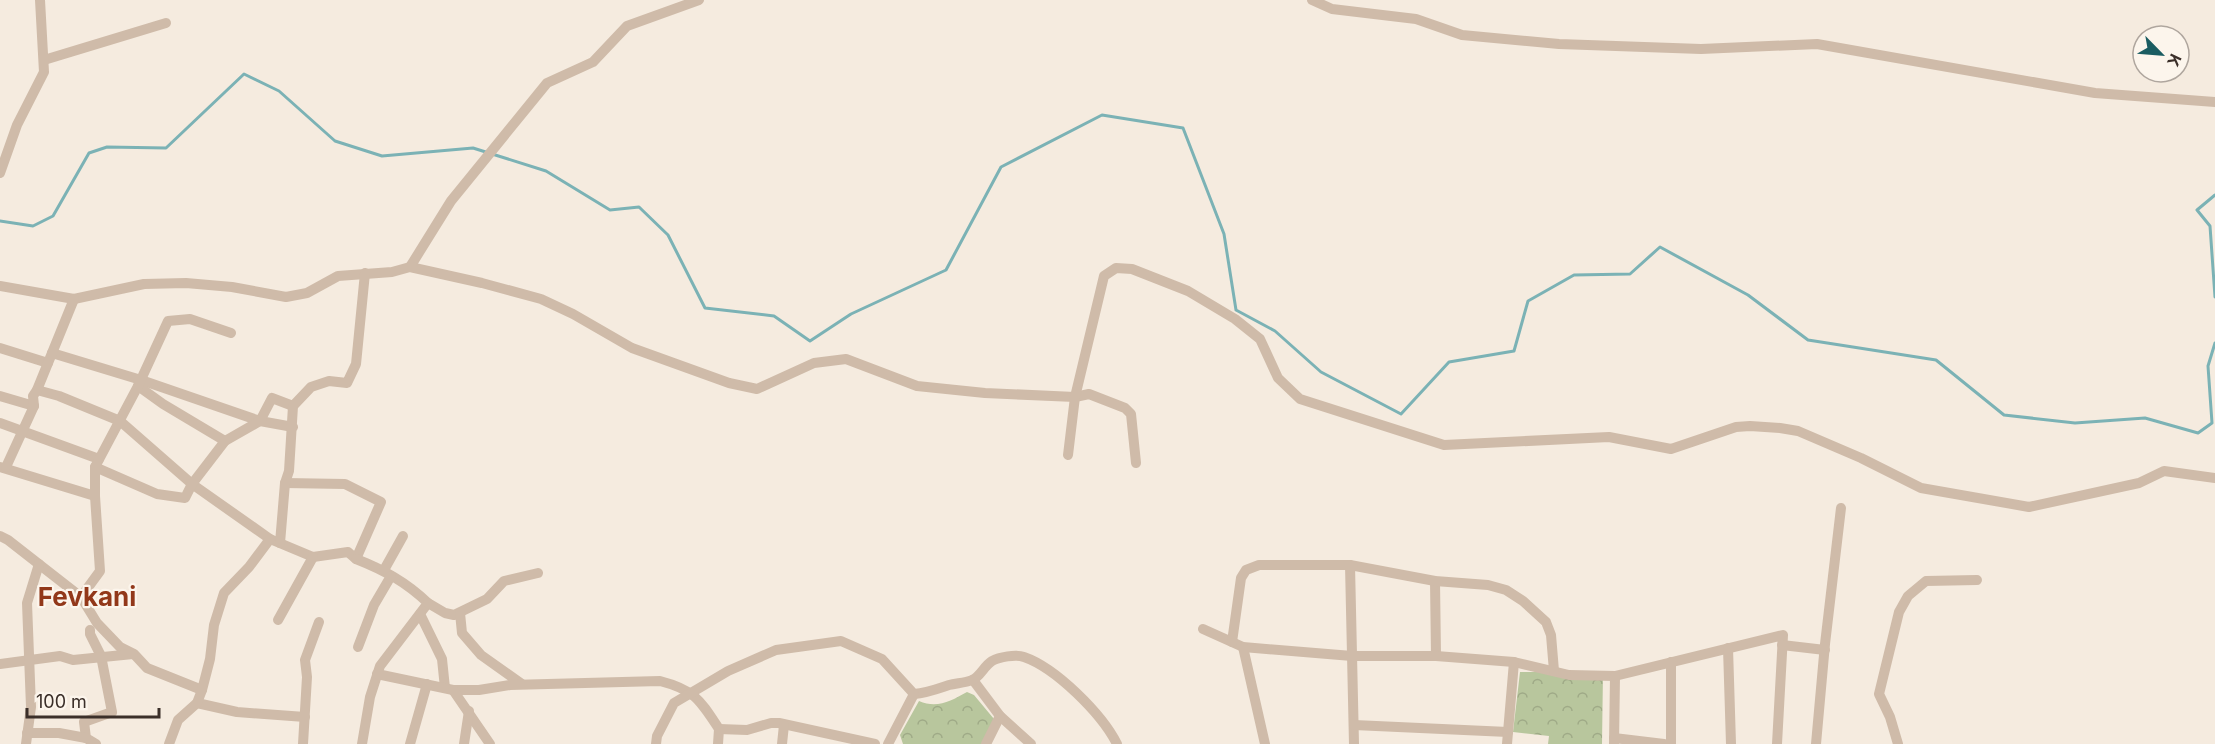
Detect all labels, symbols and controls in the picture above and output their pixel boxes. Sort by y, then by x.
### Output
north arrow [2131,24,2191,84]
text: K [2163,51,2186,70]
district label: Fevkani [38,581,136,612]
scale bar [27,681,159,719]
text: 100 m [36,691,87,712]

